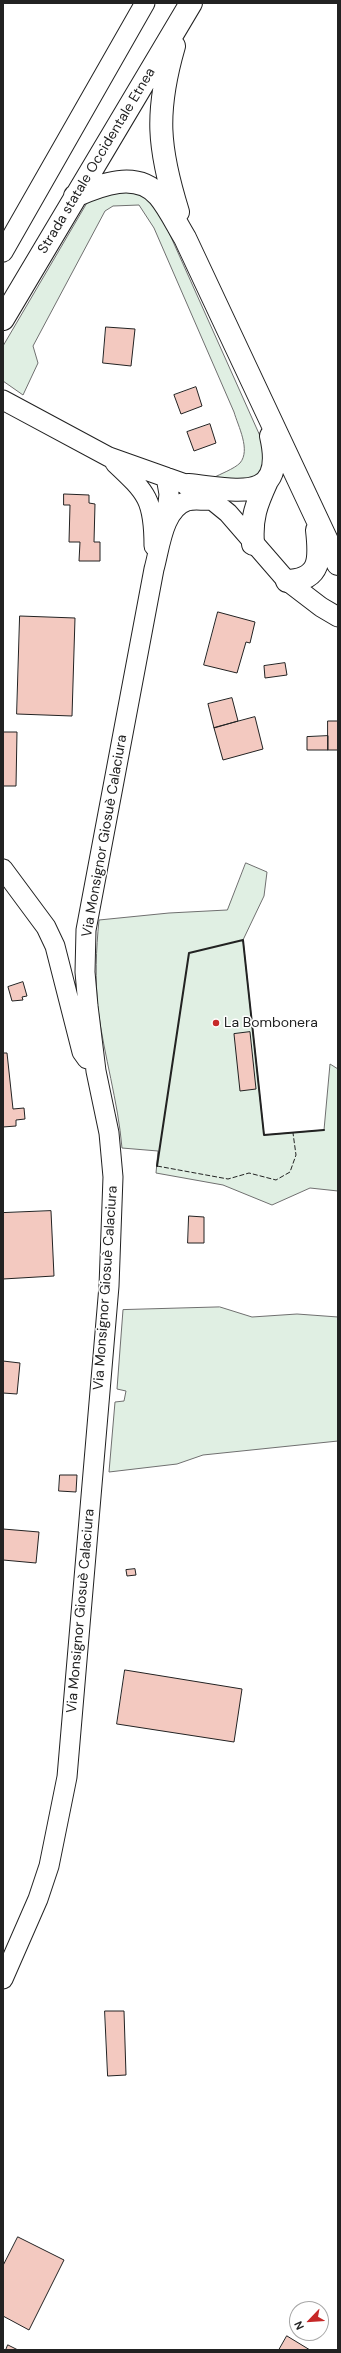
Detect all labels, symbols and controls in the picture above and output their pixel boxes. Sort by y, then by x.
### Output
street label: Strada statale Occidentale Etnea [35,65,159,257]
street label: Via Monsignor Giosuè Calaciura [79,734,131,938]
place label: La Bombonera [224,1015,318,1031]
marker: La Bombonera [211,1018,221,1028]
street label: Via Monsignor Giosuè Calaciura [90,1185,122,1391]
street label: Via Monsignor Giosuè Calaciura [64,1508,98,1714]
north arrow [289,2301,329,2341]
text: N [291,2319,307,2332]

